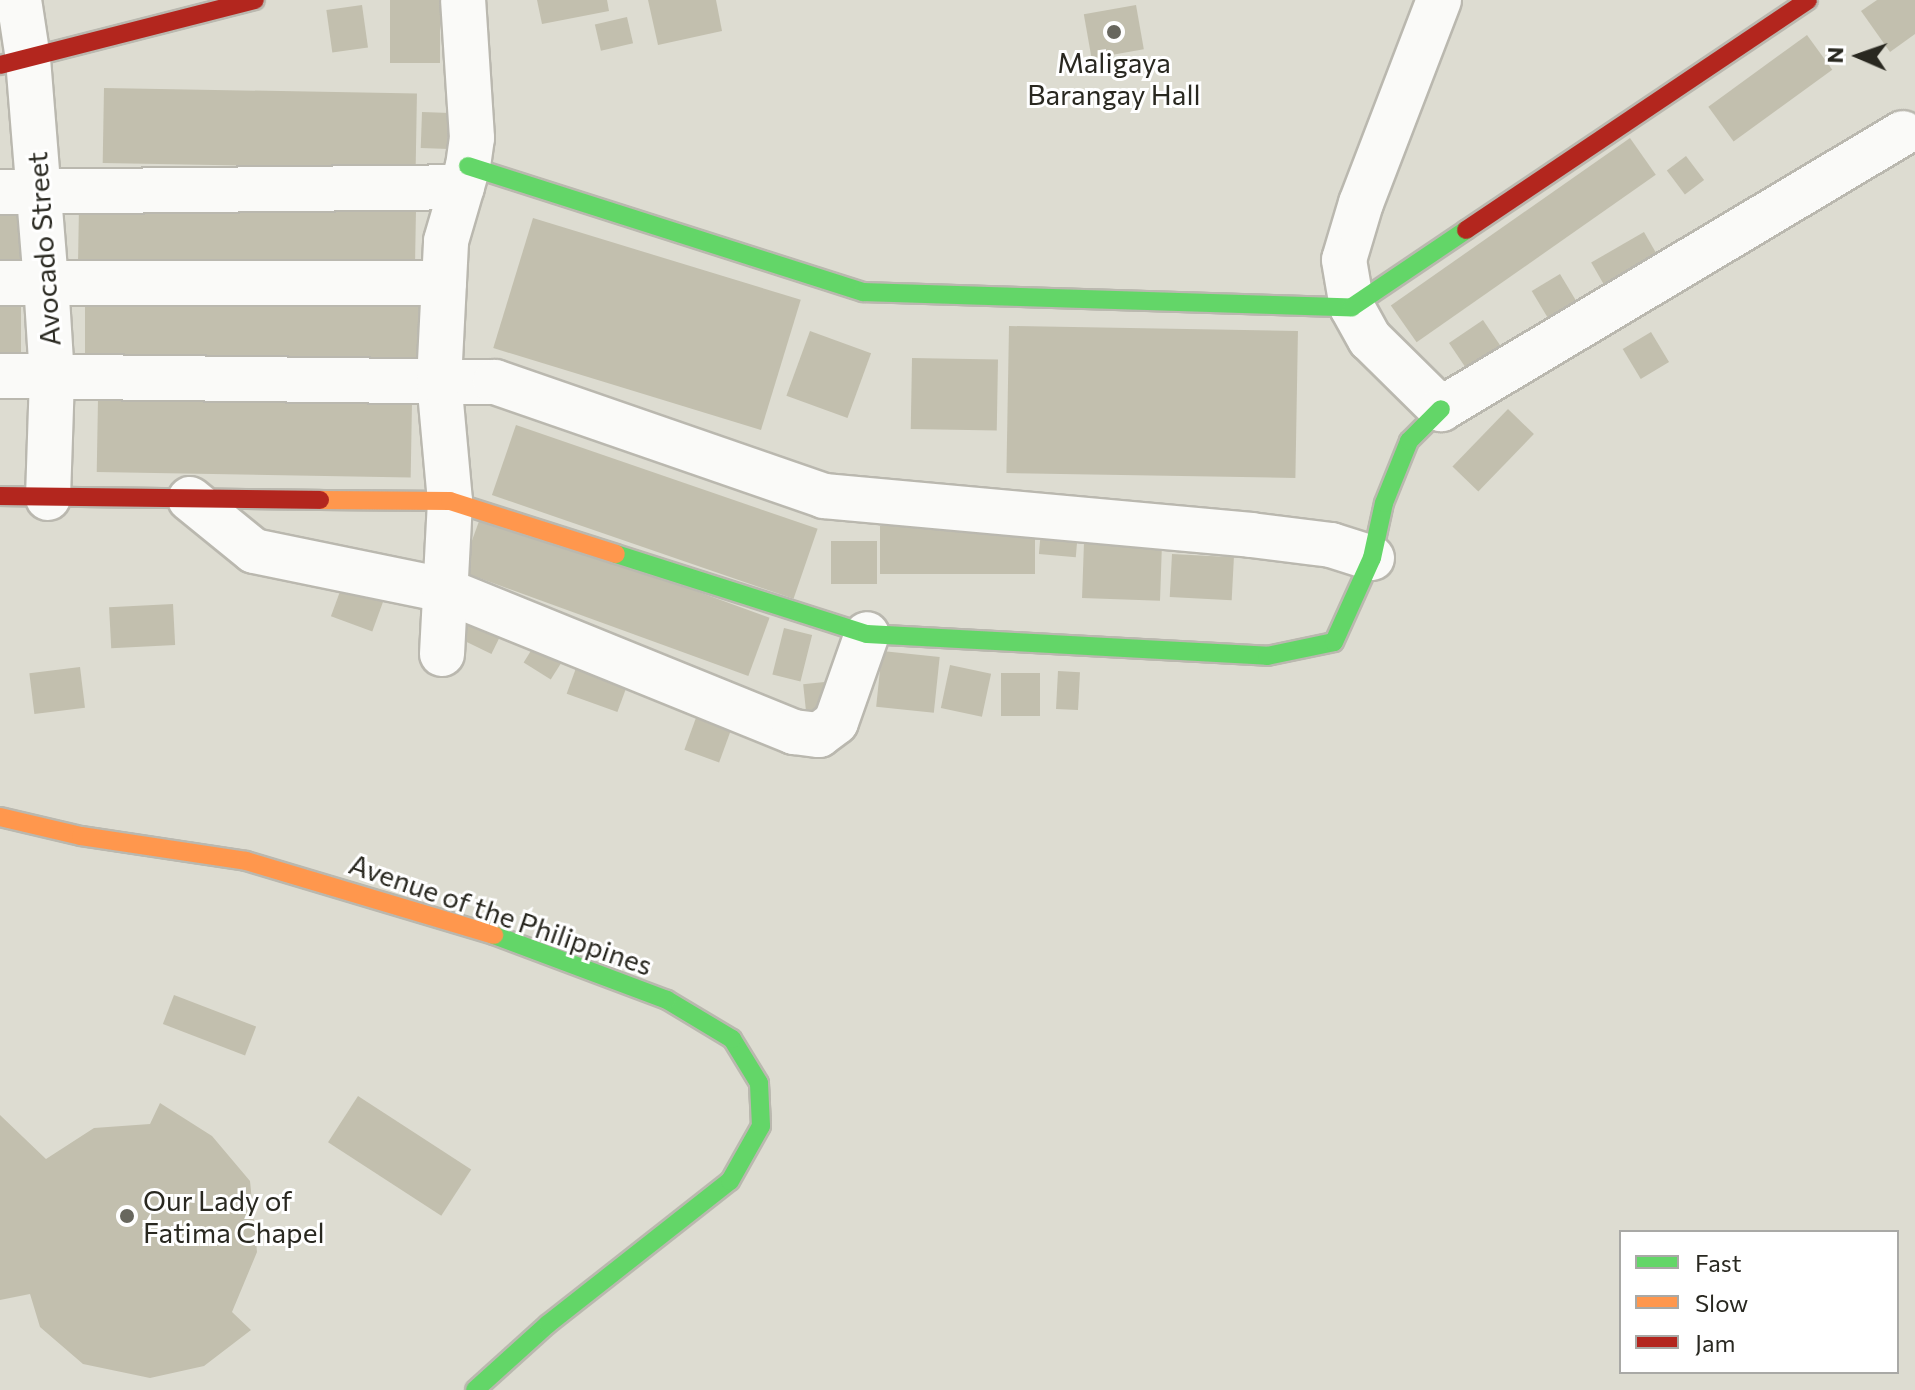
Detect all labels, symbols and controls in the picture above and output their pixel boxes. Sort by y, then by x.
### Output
north arrow [1819,16,1899,96]
marker: Maligaya Barangay Hall [1105,23,1123,41]
place label: Maligaya Barangay Hall [1027,45,1201,111]
text: N [1821,46,1848,64]
street label: Avocado Street [19,151,67,347]
street label: Avenue of the Philippines [345,846,657,982]
place label: Our Lady of Fatima Chapel [143,1183,325,1249]
marker: Our Lady of Fatima Chapel [118,1207,136,1225]
legend [1619,1230,1899,1374]
text: Fast [1695,1248,1742,1277]
text: Slow [1695,1288,1748,1317]
text: Jam [1695,1328,1735,1357]

